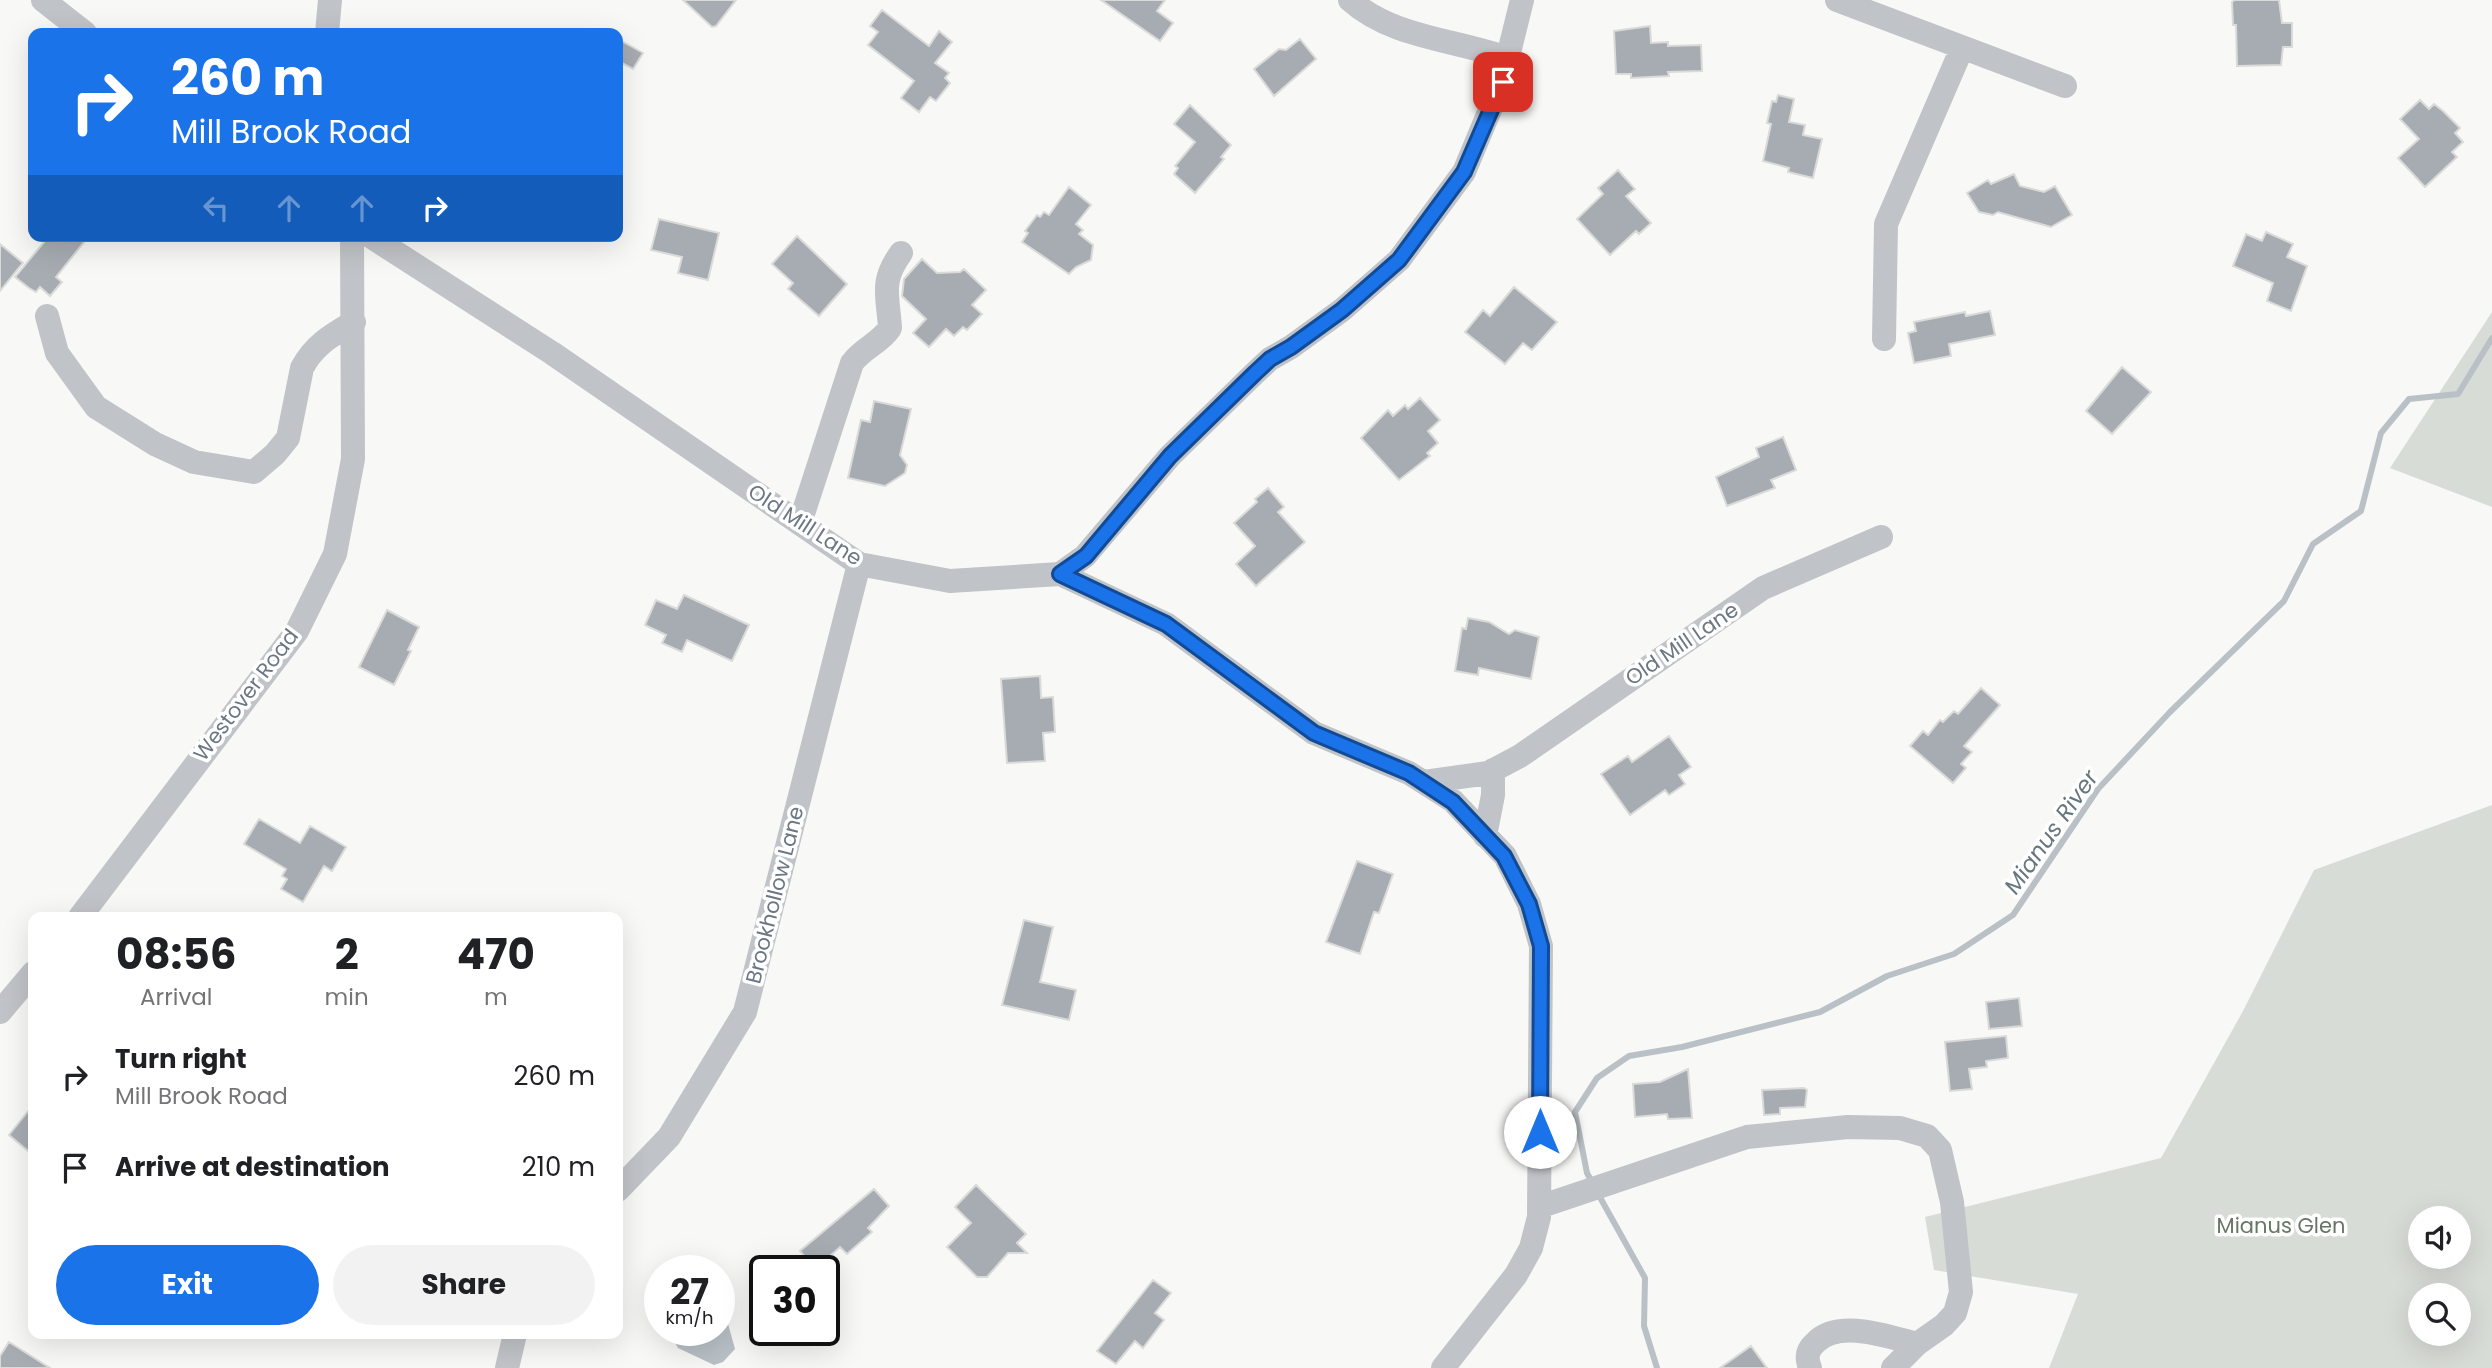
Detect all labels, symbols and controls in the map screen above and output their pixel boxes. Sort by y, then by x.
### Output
text: 260 m [171,44,324,112]
pin [1473,52,1533,112]
icon: right [56,56,147,147]
icon: arrive [1484,63,1522,101]
text: Mill Brook Road [171,109,411,154]
icon: left [197,189,235,227]
icon: ahead [270,189,308,227]
icon: ahead [343,189,381,227]
icon: right [416,189,454,227]
street label: Old Mill Lane [743,477,868,572]
street label: Old Mill Lane [1620,595,1744,692]
street label: Westover Road [186,623,305,767]
water label: Mianus River [1996,762,2106,900]
street label: Brookhollow Lane [738,803,811,986]
text: 08:56 [116,925,237,984]
text: 2 [335,925,359,984]
text: 470 [457,925,535,984]
text: Arrival [140,981,213,1013]
text: min [325,981,369,1013]
text: m [484,981,508,1013]
text: Turn right [115,1041,247,1077]
icon: right [56,1058,94,1096]
text: 260 m [513,1058,595,1094]
text: Mill Brook Road [115,1080,288,1112]
position arrow [1503,1095,1577,1169]
icon: arrive [56,1149,94,1187]
text: Arrive at destination [115,1149,390,1185]
text: 210 m [522,1149,595,1185]
map controls [2408,1206,2471,1346]
button: sound [2408,1206,2471,1269]
park label: Mianus Glen [2217,1211,2345,1240]
button: Exit [56,1245,319,1325]
button: Share [333,1245,595,1325]
speed limit sign: 30 [749,1255,840,1346]
text: 27 [670,1267,709,1316]
button: search [2408,1283,2471,1346]
text: km/h [666,1305,713,1330]

